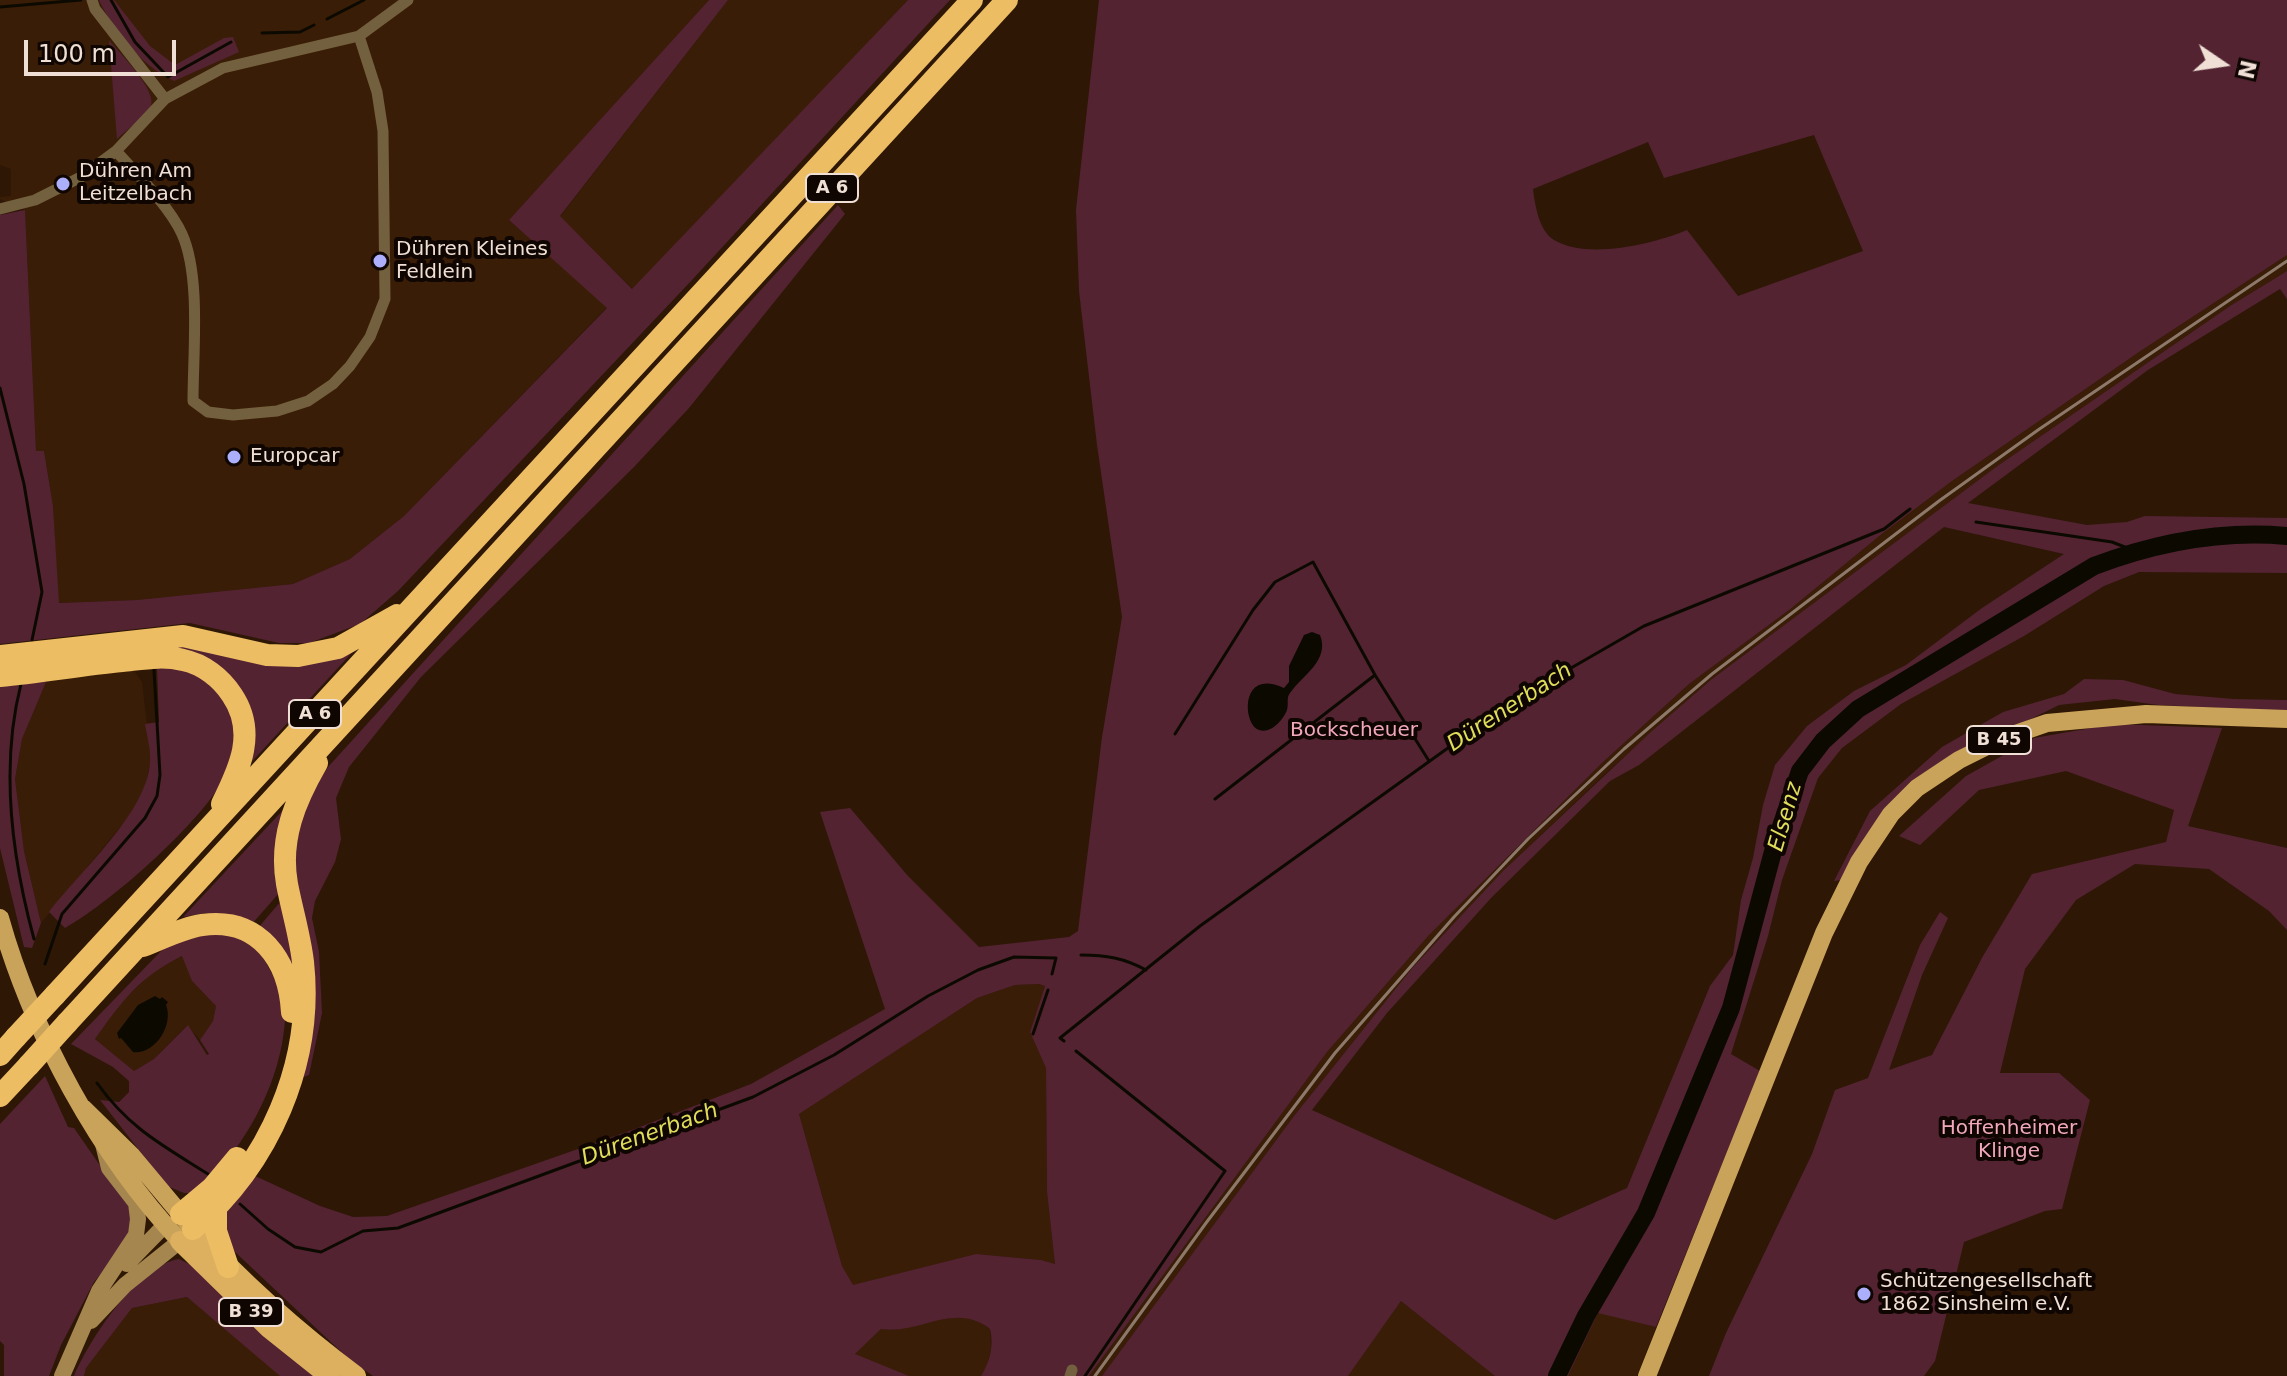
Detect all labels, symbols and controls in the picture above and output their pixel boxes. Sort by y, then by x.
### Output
scale bar [28,24,180,74]
north arrow [2183,24,2263,104]
text: 100 m [38,40,115,68]
text: N [2233,58,2261,81]
place label: Dühren Am Leitzelbach [79,160,192,207]
road number: A 6 [806,174,858,202]
marker: Dühren Am Leitzelbach [54,175,72,193]
place label: Dühren Kleines Feldlein [396,238,548,285]
marker: Dühren Kleines Feldlein [371,252,389,270]
place label: Europcar [250,445,340,469]
marker: Europcar [225,448,243,466]
water label: Dürenerbach [1443,658,1577,758]
road number: A 6 [289,700,341,728]
park label: Bockscheuer [1290,719,1418,743]
road number: B 45 [1967,726,2031,754]
water label: Elsenz [1764,779,1808,855]
water label: Dürenerbach [578,1098,722,1172]
park label: Hoffenheimer Klinge [1941,1117,2077,1164]
place label: Schützengesellschaft 1862 Sinsheim e.V. [1880,1270,2092,1317]
marker: Schützengesellschaft 1862 Sinsheim e.V. [1855,1285,1873,1303]
road number: B 39 [219,1298,283,1326]

